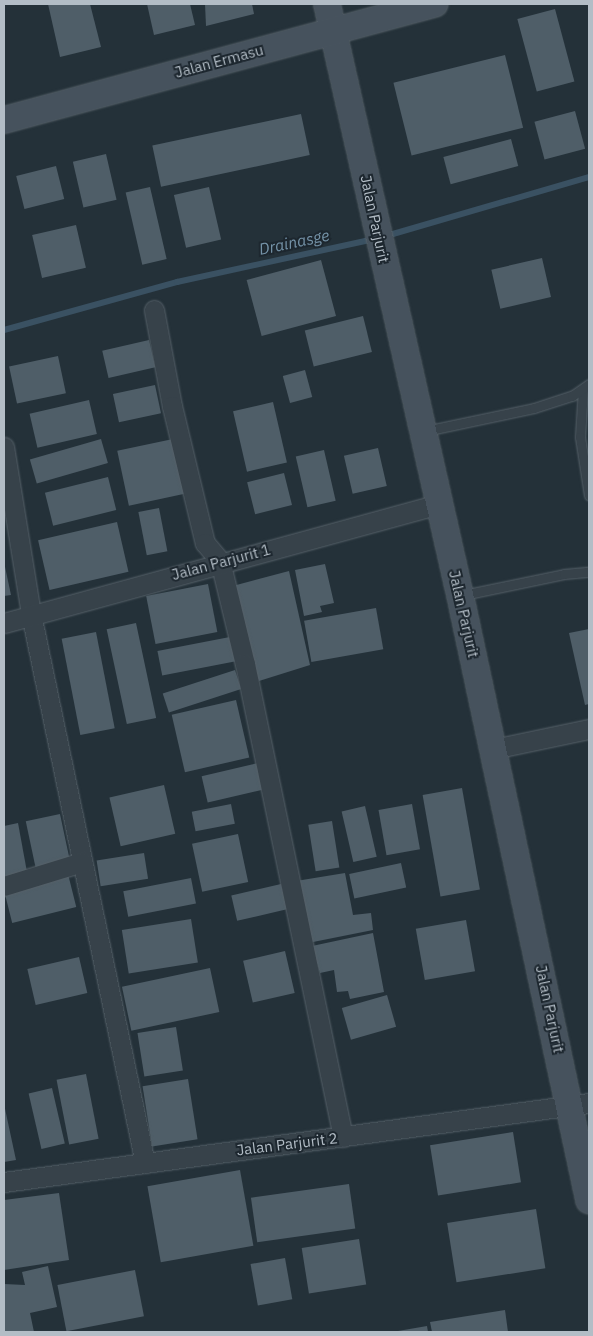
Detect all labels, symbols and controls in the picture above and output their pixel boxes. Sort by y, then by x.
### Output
street label: Jalan Ermasu [173,41,265,81]
street label: Jalan Parjurit [357,174,393,264]
water label: Drainasge [257,225,331,259]
street label: Jalan Parjurit 1 [170,540,272,584]
street label: Jalan Parjurit [445,569,483,659]
street label: Jalan Parjurit [532,964,568,1054]
street label: Jalan Parjurit 2 [235,1129,339,1159]

